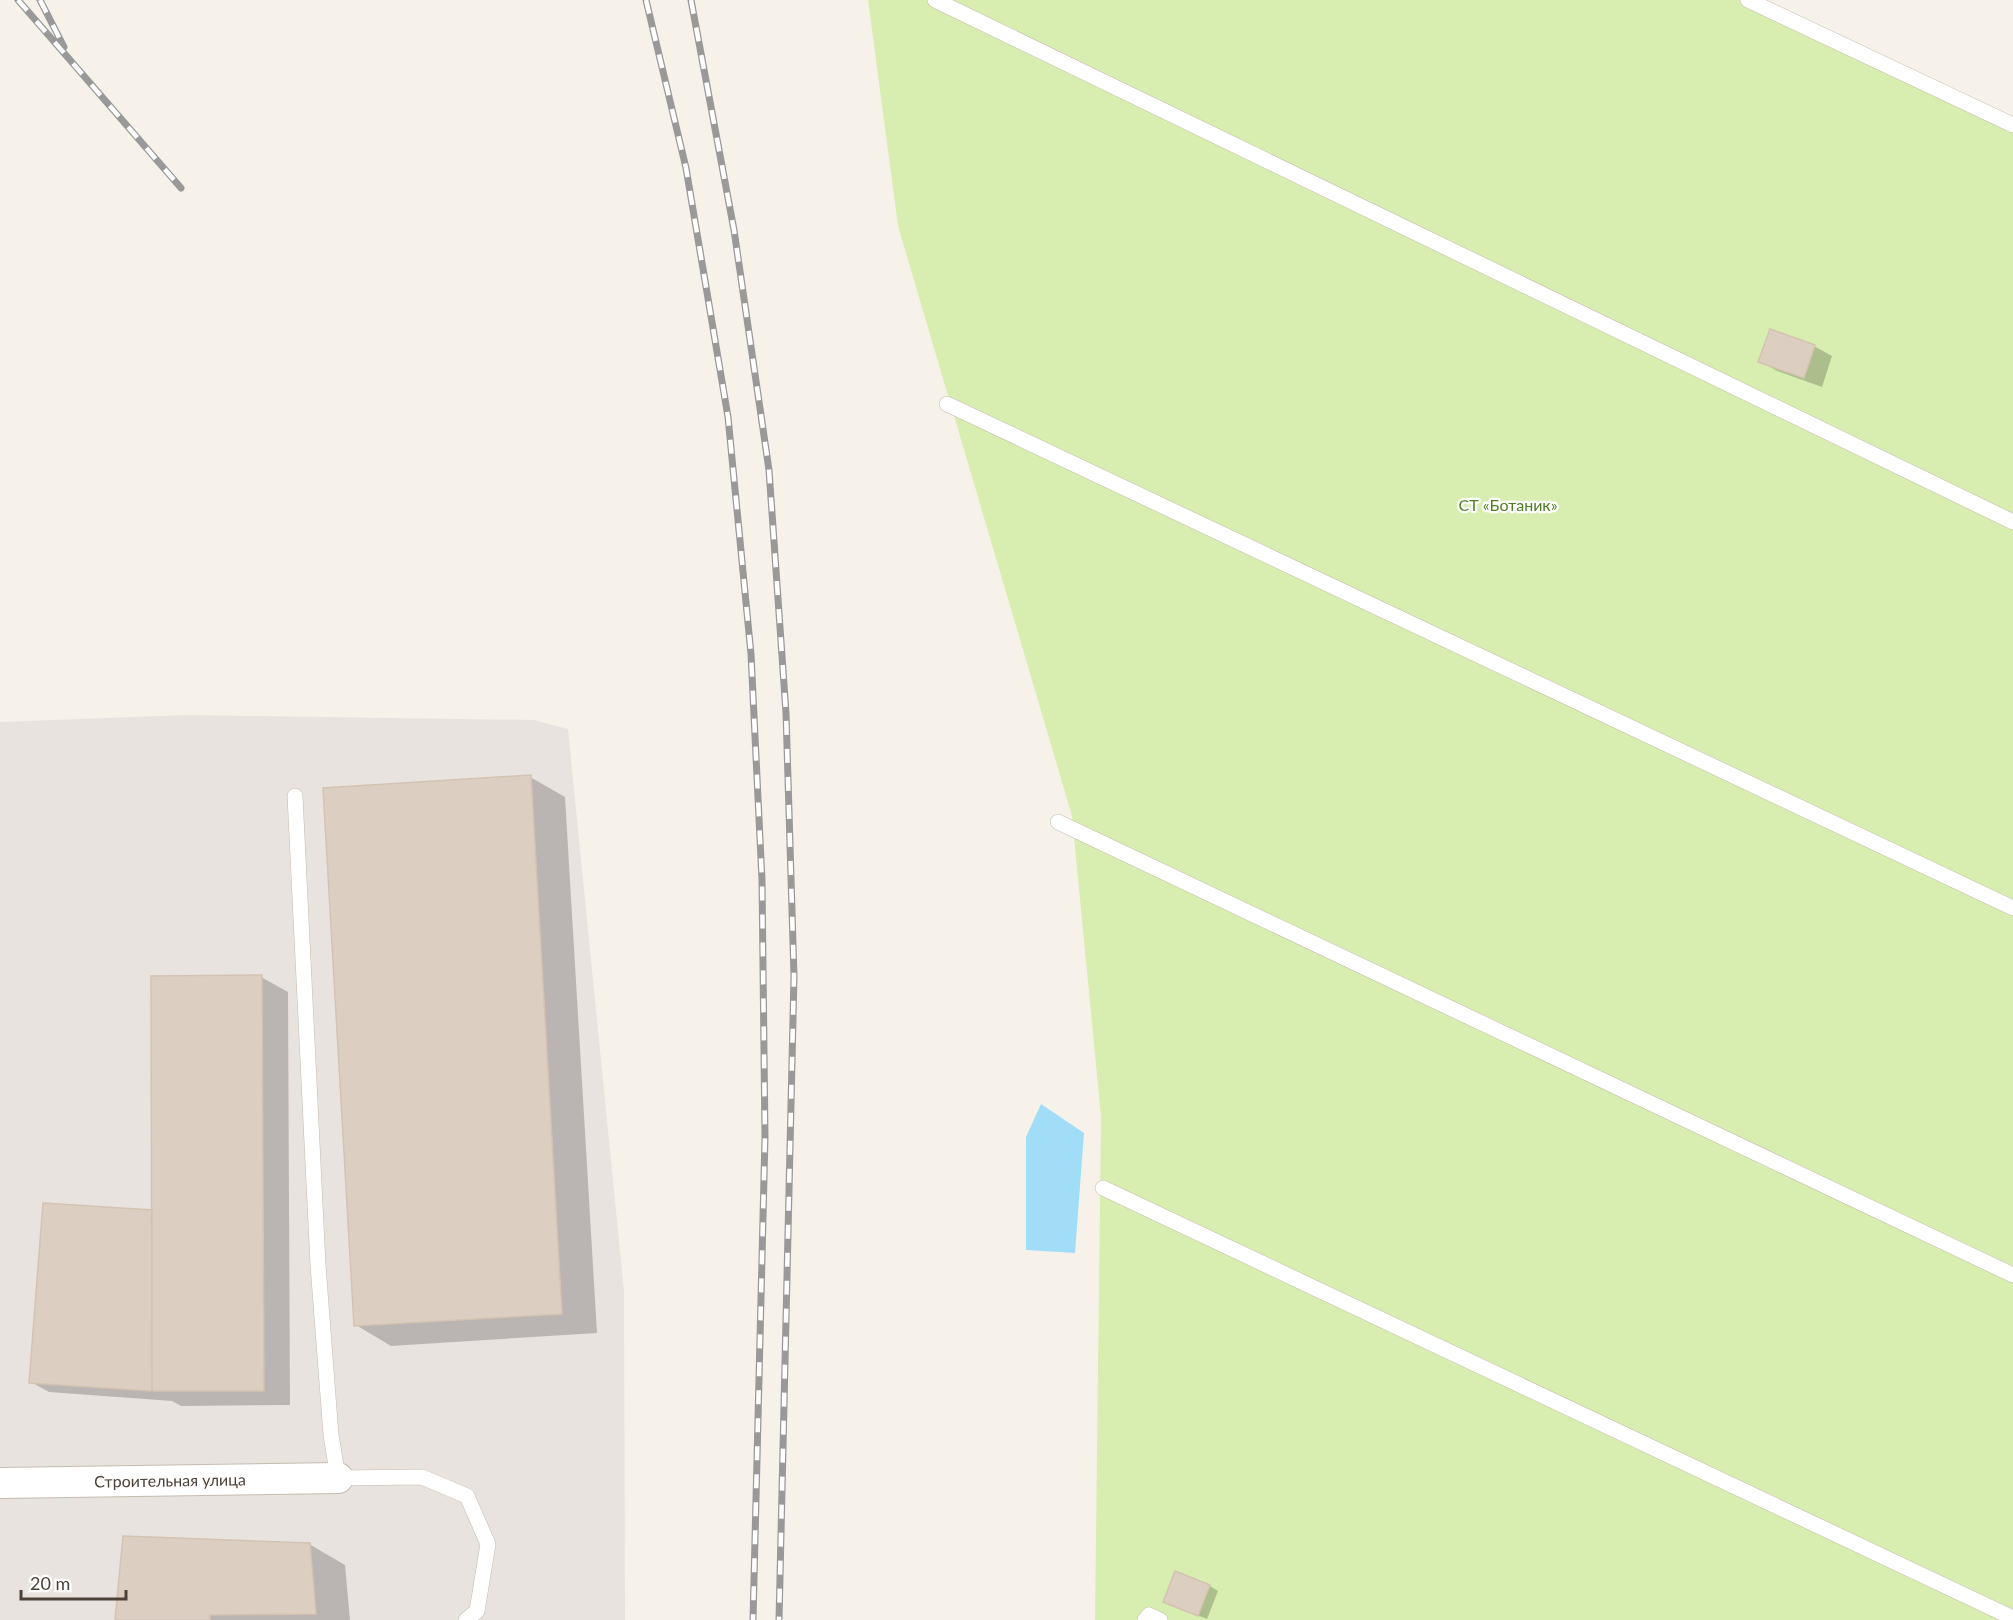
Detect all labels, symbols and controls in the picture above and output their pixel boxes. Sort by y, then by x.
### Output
park label: СТ «Ботаник» [1458,495,1558,514]
street label: Строительная улица [94,1469,246,1491]
scale bar [21,1563,126,1601]
text: 20 m [30,1572,70,1594]

